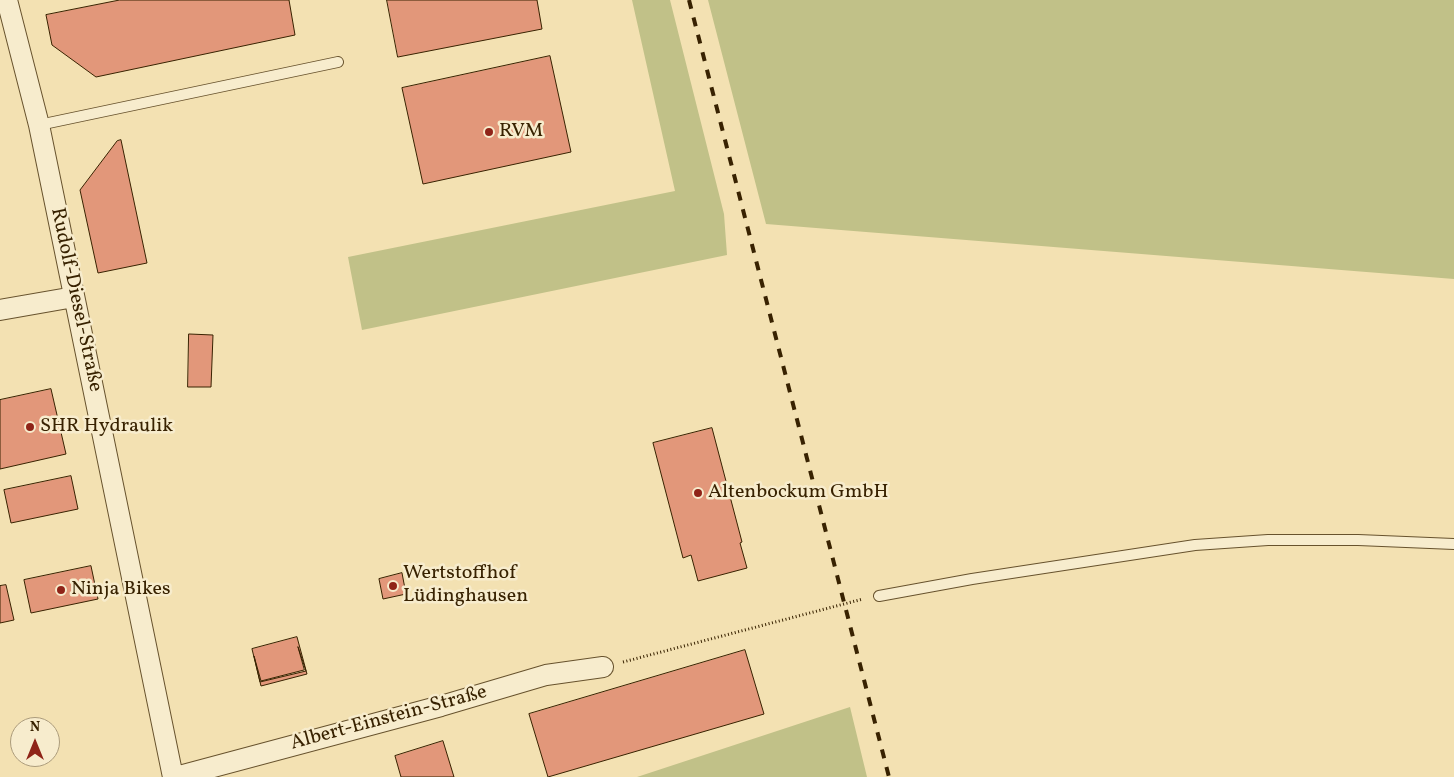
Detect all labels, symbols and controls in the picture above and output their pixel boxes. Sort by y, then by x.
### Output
place label: RVM [499,120,543,144]
marker: RVM [483,126,495,138]
street label: Rudolf-Diesel-Straße [44,206,106,394]
place label: SHR Hydraulik [40,415,173,439]
marker: SHR Hydraulik [24,421,36,433]
place label: Altenbockum GmbH [708,481,889,505]
marker: Altenbockum GmbH [692,487,704,499]
place label: Wertstoffhof Lüdinghausen [403,562,528,609]
place label: Ninja Bikes [71,578,171,602]
marker: Wertstoffhof Lüdinghausen [387,580,399,592]
marker: Ninja Bikes [55,584,67,596]
street label: Albert-Einstein-Straße [288,681,490,757]
north arrow [10,717,60,767]
text: N [30,718,40,737]

